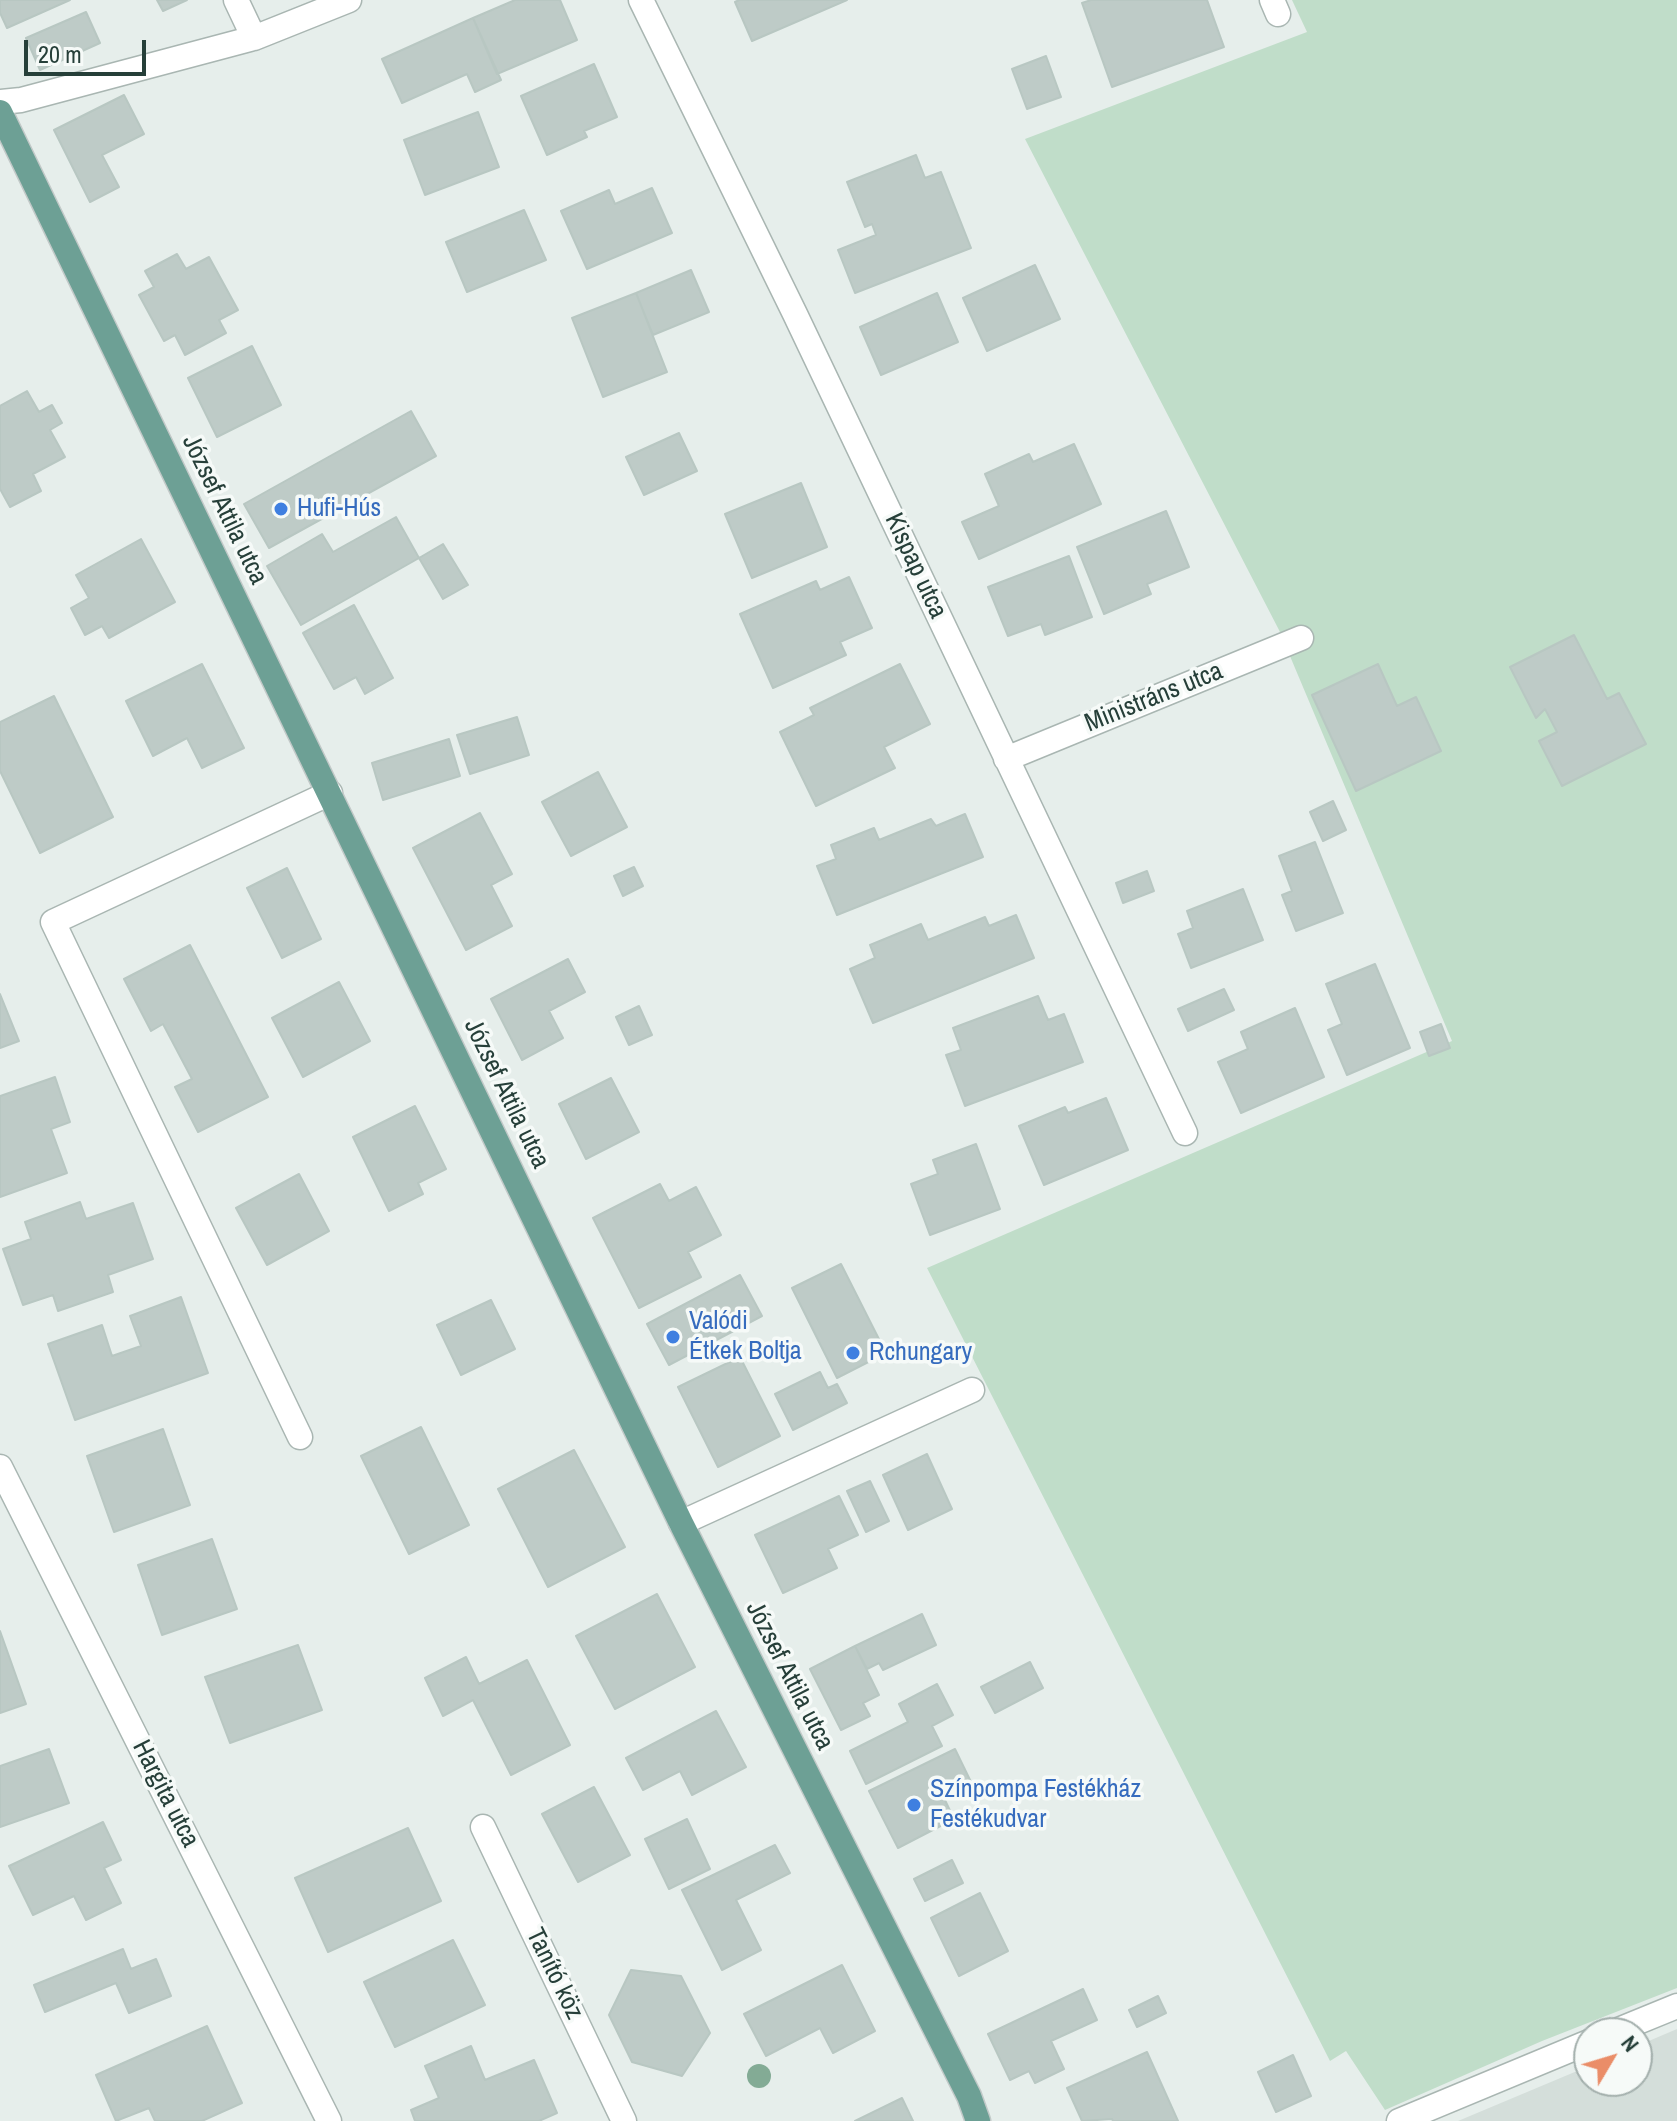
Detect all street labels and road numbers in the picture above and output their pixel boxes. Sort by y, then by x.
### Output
street label: József Attila utca [174,430,274,590]
street label: Kispap utca [877,508,953,624]
street label: Ministráns utca [1081,656,1227,740]
street label: József Attila utca [456,1014,556,1174]
street label: József Attila utca [738,1597,840,1755]
street label: Hargita utca [125,1735,205,1853]
street label: Tanító köz [519,1923,589,2025]

